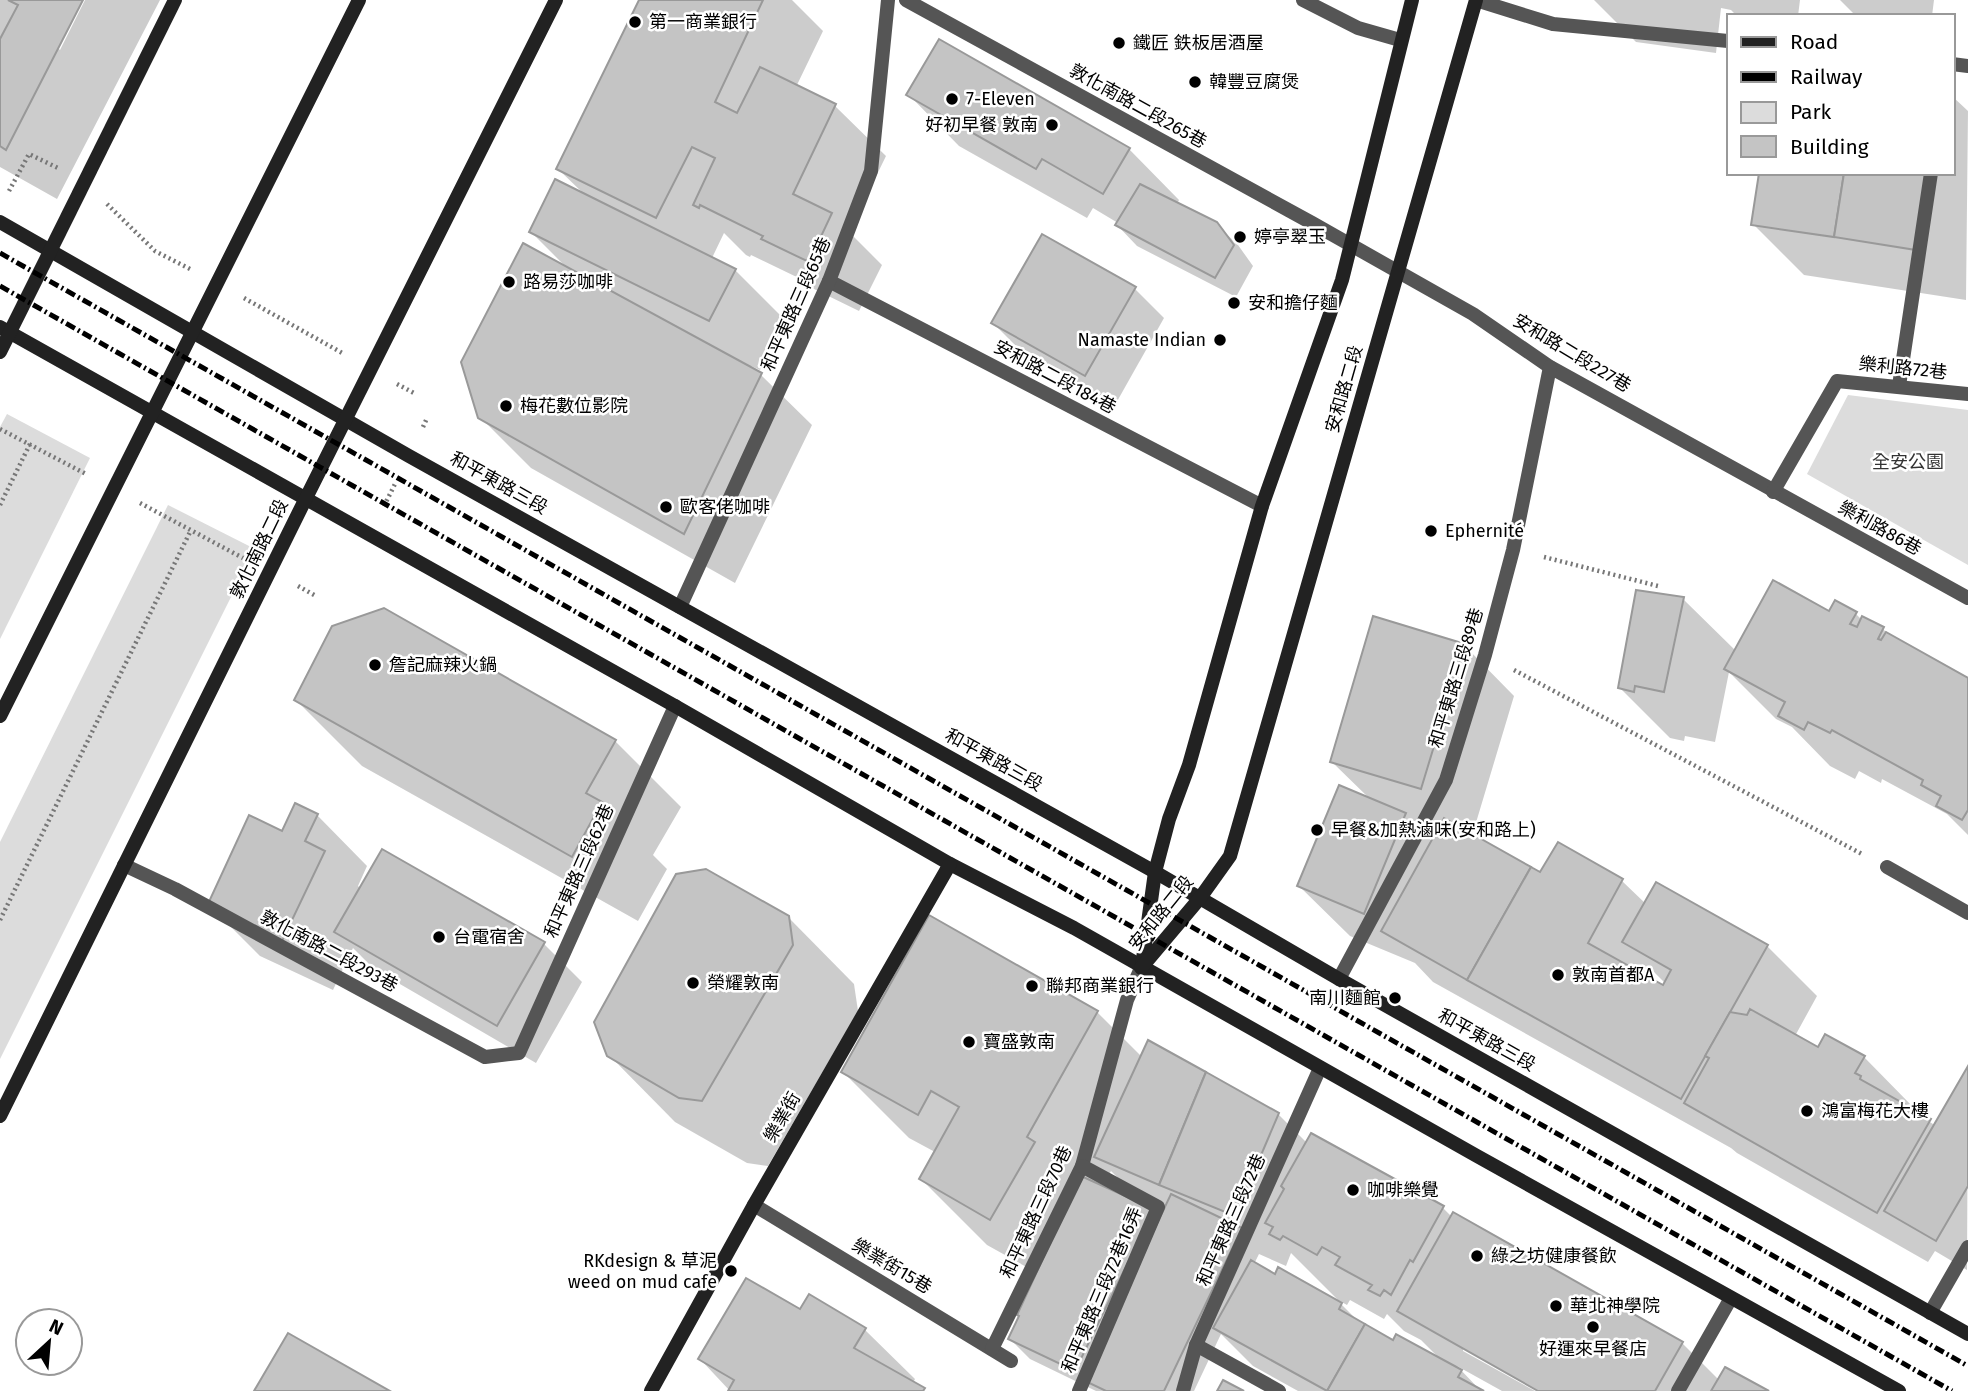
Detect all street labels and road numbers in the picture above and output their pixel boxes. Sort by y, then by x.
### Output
street label: 敦化南路二段265巷 [1066,59,1210,153]
street label: 和平東路三段65巷 [757,234,835,374]
street label: 安和路二段227巷 [1509,309,1635,397]
street label: 安和路二段184巷 [990,336,1120,418]
street label: 安和路二段 [1321,343,1367,435]
street label: 樂利路72巷 [1858,352,1948,384]
street label: 和平東路三段 [446,447,552,519]
street label: 敦化南路二段 [225,496,293,602]
street label: 樂利路86巷 [1835,496,1925,560]
street label: 和平東路三段89巷 [1424,605,1488,751]
street label: 和平東路三段 [941,724,1047,796]
street label: 和平東路三段62巷 [540,801,618,941]
street label: 安和路二段 [1124,871,1198,955]
street label: 敦化南路二段293巷 [256,905,402,997]
street label: 和平東路三段 [1434,1004,1540,1076]
street label: 樂業街 [759,1088,805,1146]
street label: 和平東路三段70巷 [996,1142,1076,1282]
street label: 和平東路三段72巷 [1192,1150,1270,1290]
street label: 和平東路三段72巷16弄 [1057,1204,1147,1376]
street label: 樂業街15巷 [848,1234,936,1298]

